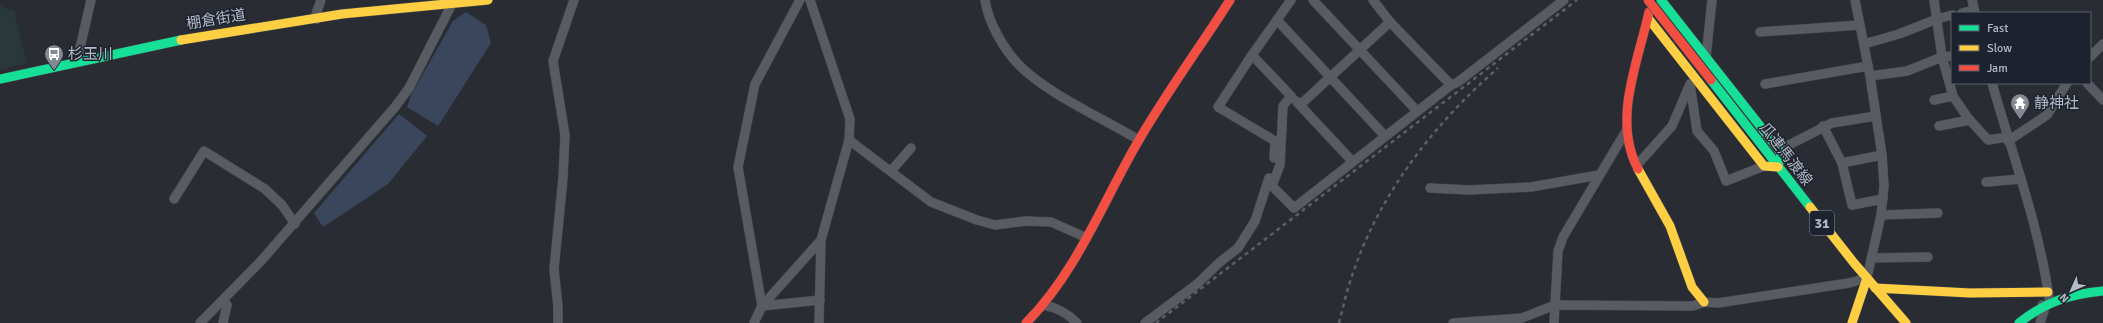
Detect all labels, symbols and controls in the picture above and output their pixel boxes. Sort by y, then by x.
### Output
street label: 棚倉街道 [185,5,247,33]
legend [1951,12,2091,84]
text: Fast [1987,21,2008,36]
text: Slow [1987,41,2012,56]
bus stop icon: 杉玉川 [43,43,65,71]
place label: 杉玉川 [68,45,113,63]
text: Jam [1987,61,2008,76]
temple icon: 静神社 [2009,92,2031,120]
place label: 静神社 [2034,94,2079,112]
street label: 瓜連馬渡線 [1756,119,1816,189]
road number: 31 [1810,211,1834,235]
north arrow [2051,271,2091,311]
text: N [2057,290,2072,305]

